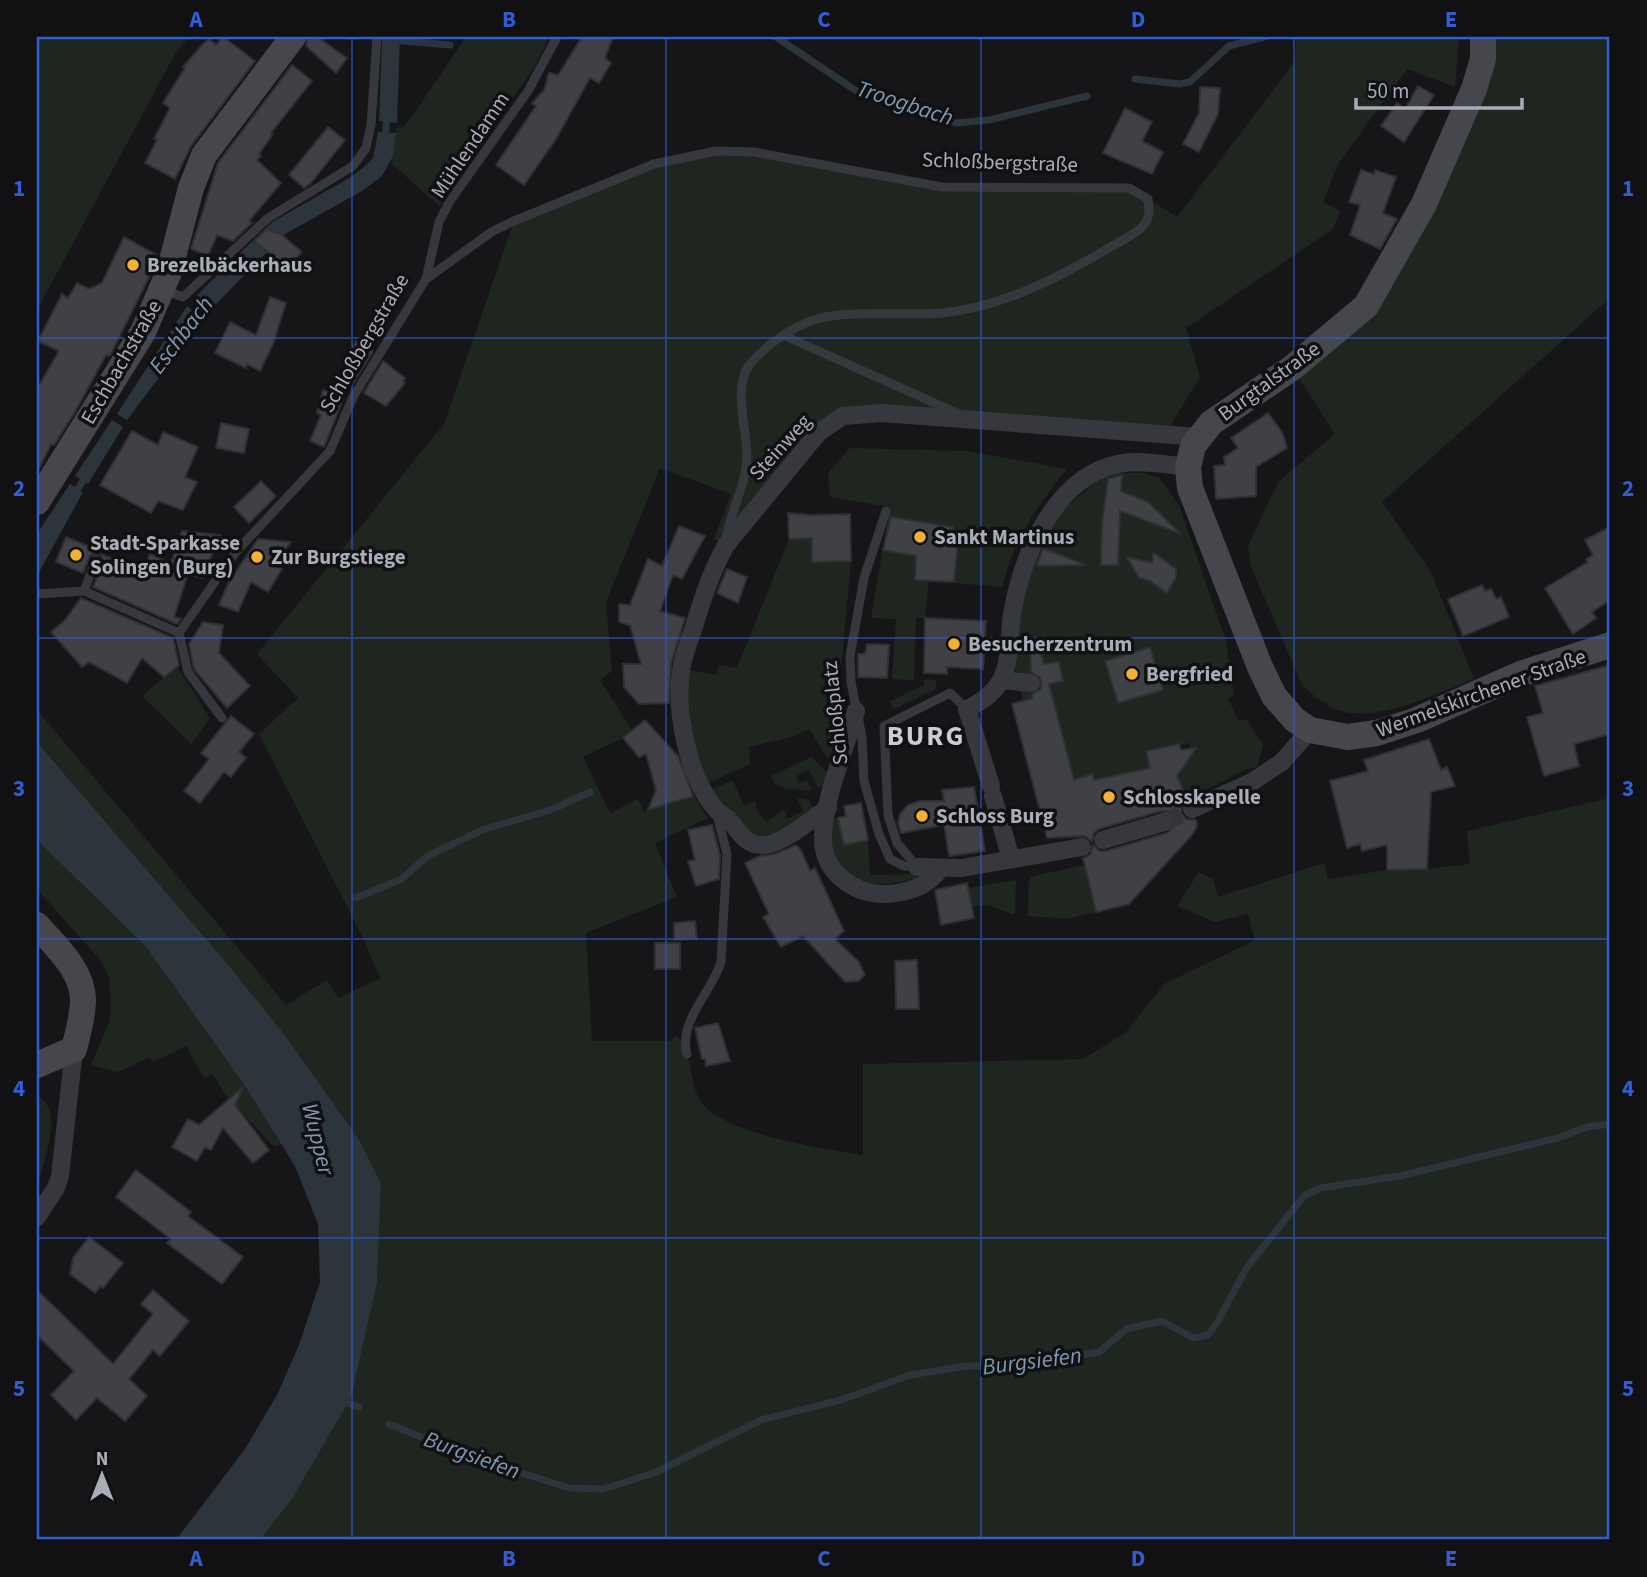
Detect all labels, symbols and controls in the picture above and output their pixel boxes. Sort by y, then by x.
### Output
text: A [188,3,203,36]
text: B [502,3,516,36]
text: C [817,3,831,36]
text: D [1131,3,1145,36]
text: E [1445,3,1457,36]
scale bar [1356,66,1523,110]
water label: Troogbach [852,72,958,134]
text: 50 m [1367,76,1409,106]
street label: Mühlendamm [423,86,517,204]
street label: Schloßbergstraße [921,144,1079,180]
text: 1 [13,172,25,205]
text: 1 [1622,172,1634,205]
place label: Brezelbäckerhaus [147,250,312,280]
marker: Brezelbäckerhaus [125,257,141,273]
street label: Schloßbergstraße [312,268,416,418]
water label: Eschbach [141,289,221,381]
street label: Eschbachstraße [73,294,169,430]
street label: Burgtalstraße [1212,334,1326,428]
street label: Steinweg [742,407,818,487]
text: 2 [13,472,25,505]
text: 2 [1622,472,1634,505]
place label: Sankt Martinus [934,522,1074,552]
place label: Stadt-Sparkasse Solingen (Burg) [90,528,240,582]
marker: Sankt Martinus [912,529,928,545]
place label: Zur Burgstiege [271,542,406,572]
marker: Stadt-Sparkasse Solingen (Burg) [68,547,84,563]
marker: Zur Burgstiege [249,549,265,565]
place label: Besucherzentrum [968,629,1132,659]
marker: Besucherzentrum [946,636,962,652]
street label: Wermelskirchener Straße [1372,641,1590,745]
street label: Schloßplatz [815,659,855,766]
place label: Bergfried [1146,659,1233,689]
marker: Bergfried [1124,666,1140,682]
district label: BURG [887,716,965,756]
text: 3 [13,772,25,805]
text: 3 [1622,772,1634,805]
place label: Schlosskapelle [1123,782,1261,812]
marker: Schlosskapelle [1101,789,1117,805]
place label: Schloss Burg [936,801,1054,831]
marker: Schloss Burg [914,808,930,824]
text: 4 [13,1072,25,1105]
text: 4 [1622,1072,1634,1105]
water label: Wupper [293,1100,343,1179]
water label: Burgsiefen [980,1339,1084,1383]
text: 5 [13,1372,25,1405]
text: 5 [1622,1372,1634,1405]
water label: Burgsiefen [419,1422,525,1488]
north arrow [66,1440,136,1510]
text: N [96,1446,108,1473]
text: A [188,1542,203,1575]
text: B [502,1542,516,1575]
text: C [817,1542,831,1575]
text: D [1131,1542,1145,1575]
text: E [1445,1542,1457,1575]

